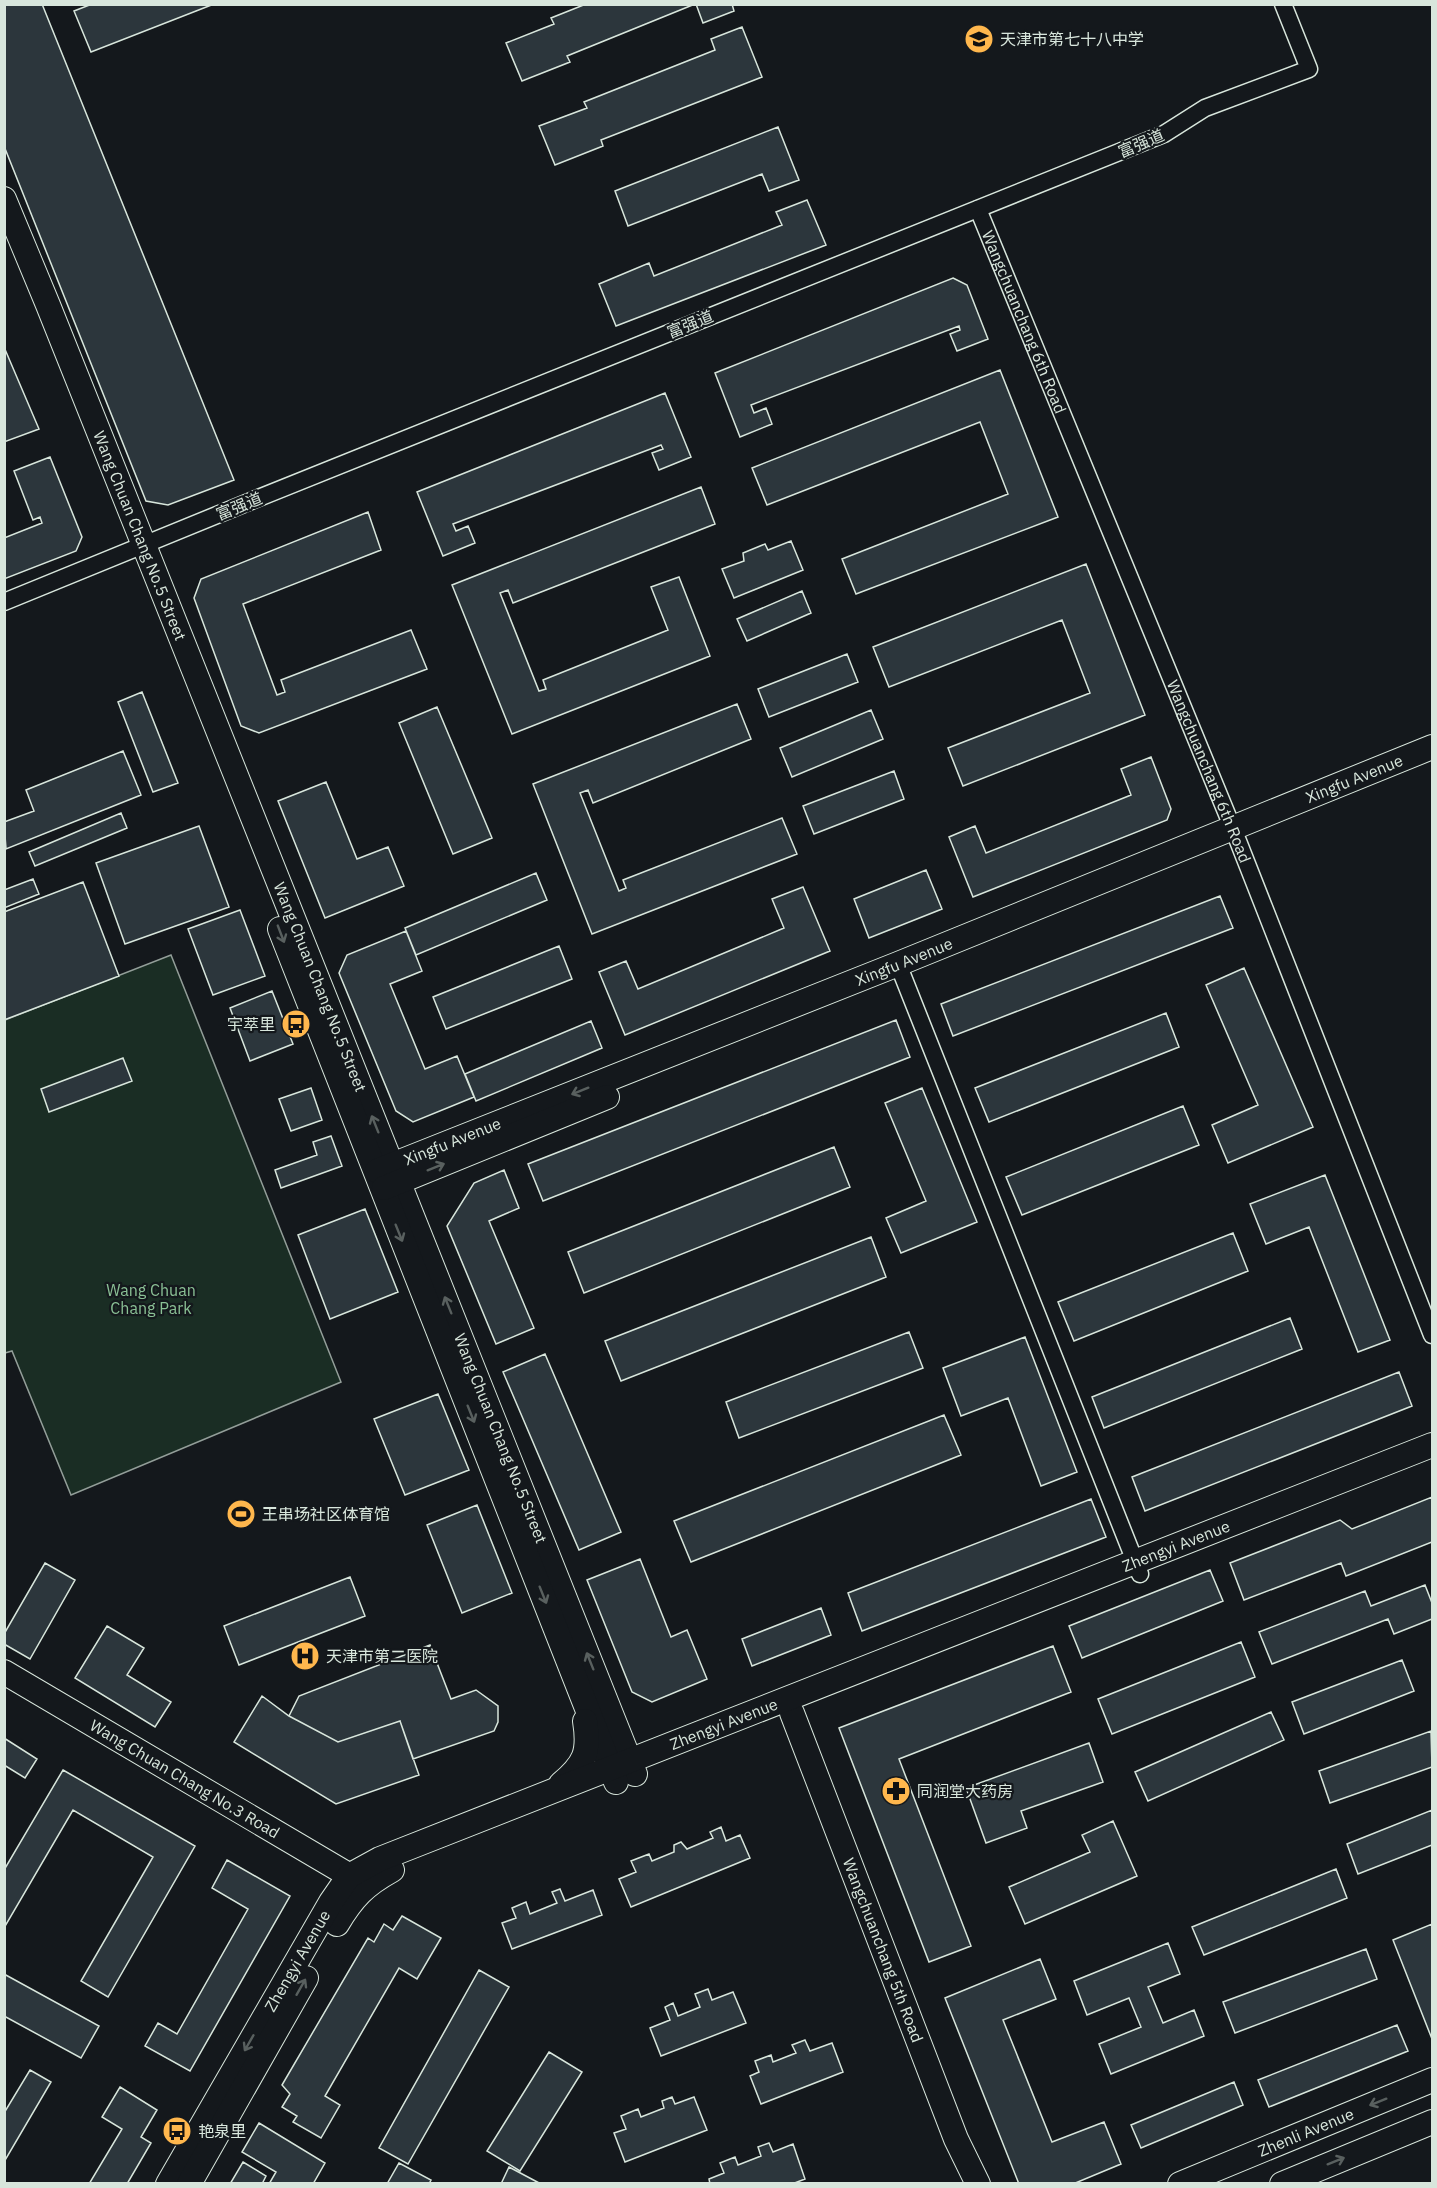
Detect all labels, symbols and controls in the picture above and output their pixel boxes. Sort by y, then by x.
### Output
school or university icon: 天津市第七十八中学 [963,23,995,55]
place label: 天津市第七十八中学 [1000,29,1144,49]
street label: 富强道 [1115,124,1167,162]
street label: Wangchuanchang 6th Road [978,227,1071,416]
street label: 富强道 [664,306,716,342]
street label: Wang Chuan Chang No.5 Street [89,428,191,643]
street label: 富强道 [213,488,265,524]
street label: Wangchuanchang 6th Road [1163,677,1256,866]
street label: Xingfu Avenue [1303,750,1406,807]
street label: Wang Chuan Chang No.5 Street [270,879,371,1095]
one-way arrow [277,924,288,943]
street label: Xingfu Avenue [852,933,956,990]
bus stop icon: 宇萃里 [280,1008,312,1040]
place label: 宇萃里 [227,1014,275,1034]
one-way arrow [571,1086,589,1097]
street label: Xingfu Avenue [401,1113,504,1169]
one-way arrow [369,1115,380,1133]
one-way arrow [426,1161,444,1172]
one-way arrow [394,1223,405,1241]
park label: Wang Chuan Chang Park [106,1280,196,1318]
one-way arrow [442,1296,453,1315]
street label: Wang Chuan Chang No.5 Street [450,1330,552,1546]
one-way arrow [466,1404,477,1423]
sports icon: 王串场社区体育馆 [225,1498,257,1530]
place label: 王串场社区体育馆 [262,1504,390,1524]
street label: Zhengyi Avenue [1119,1516,1233,1576]
one-way arrow [538,1585,549,1604]
hospital icon: 天津市第二医院 [289,1640,321,1672]
place label: 天津市第二医院 [326,1646,438,1666]
one-way arrow [584,1653,595,1671]
street label: Zhengyi Avenue [667,1693,781,1754]
street label: Wang Chuan Chang No.3 Road [86,1715,283,1842]
pharmacy icon: 同润堂大药房 [880,1775,912,1807]
place label: 同润堂大药房 [917,1781,1013,1801]
street label: Wangchuanchang 5th Road [839,1855,928,2045]
street label: Zhengyi Avenue [260,1906,334,2015]
one-way arrow [296,1979,308,1996]
one-way arrow [243,2034,255,2051]
one-way arrow [1370,2097,1388,2108]
street label: Zhenli Avenue [1255,2103,1357,2161]
bus stop icon: 艳泉里 [161,2115,193,2147]
place label: 艳泉里 [198,2121,246,2141]
one-way arrow [1327,2155,1345,2166]

